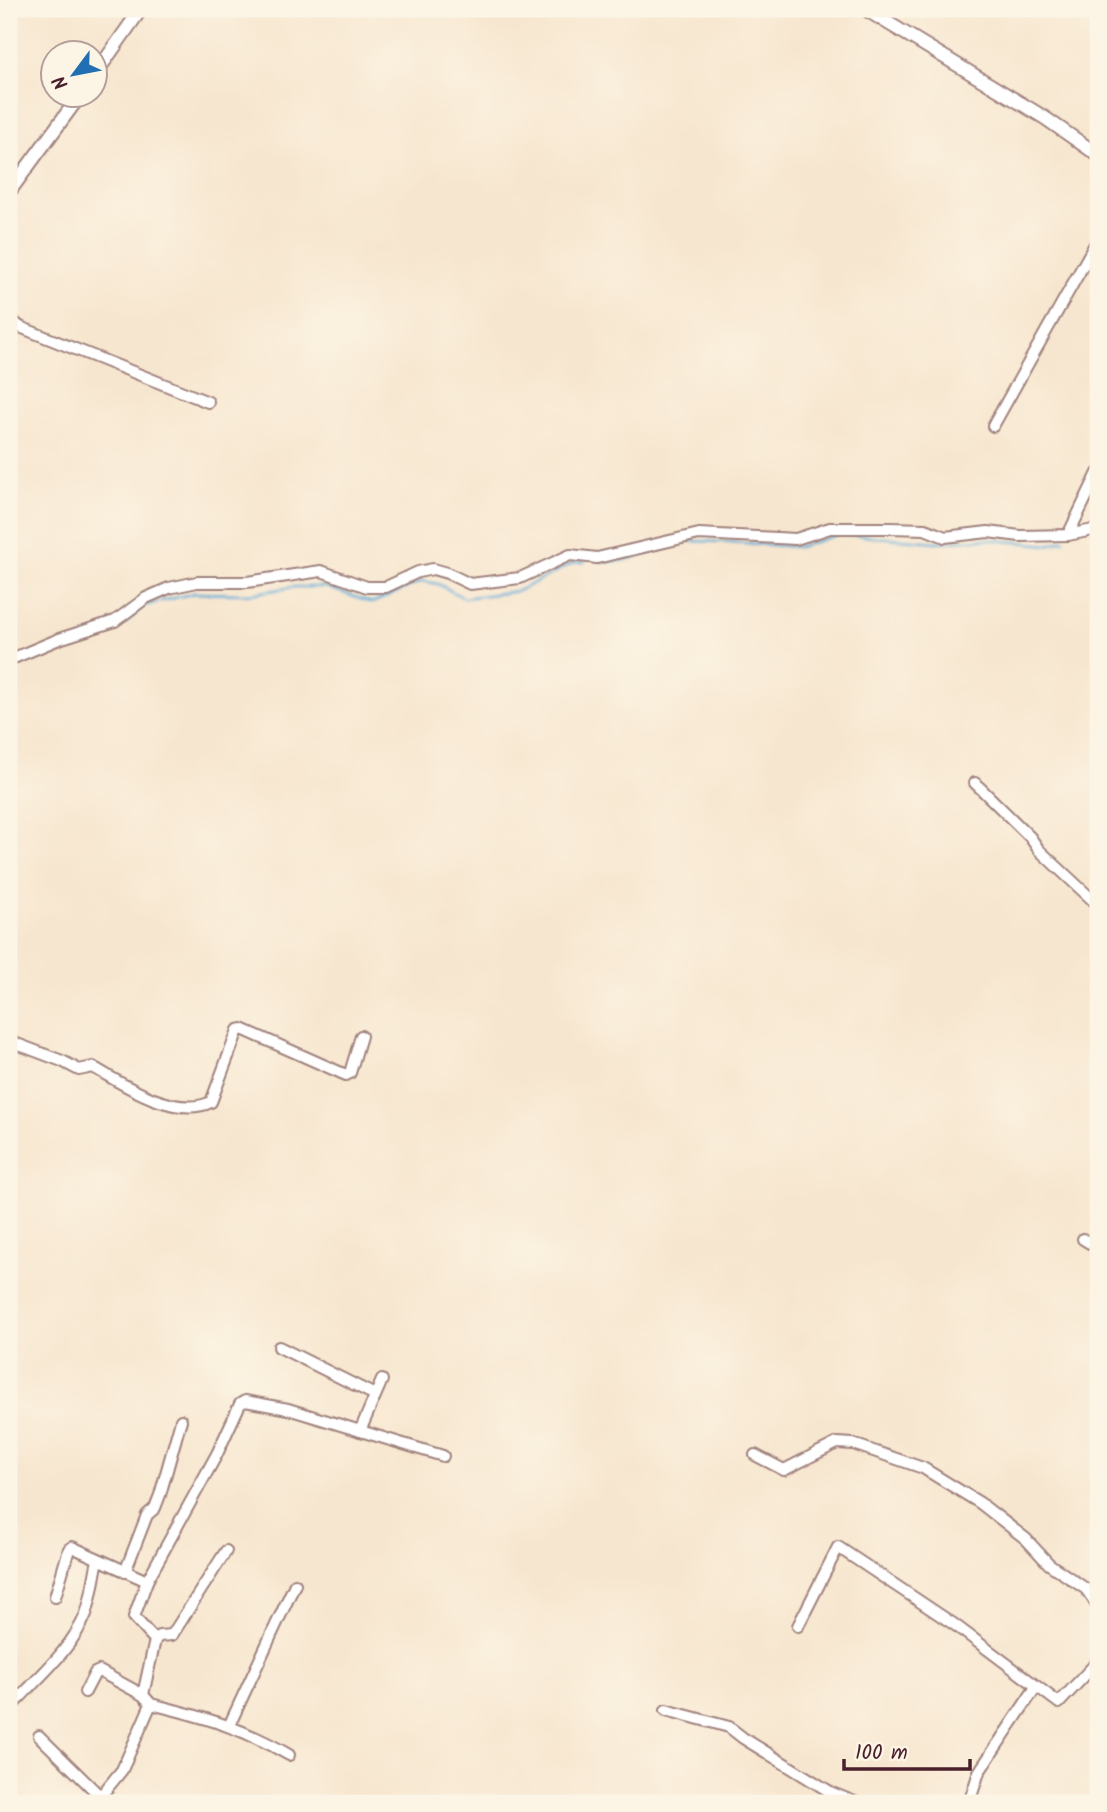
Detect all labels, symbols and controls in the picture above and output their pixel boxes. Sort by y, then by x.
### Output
north arrow [38,38,108,108]
text: N [45,69,77,95]
scale bar [844,1728,970,1772]
text: 100 m [855,1737,908,1770]

